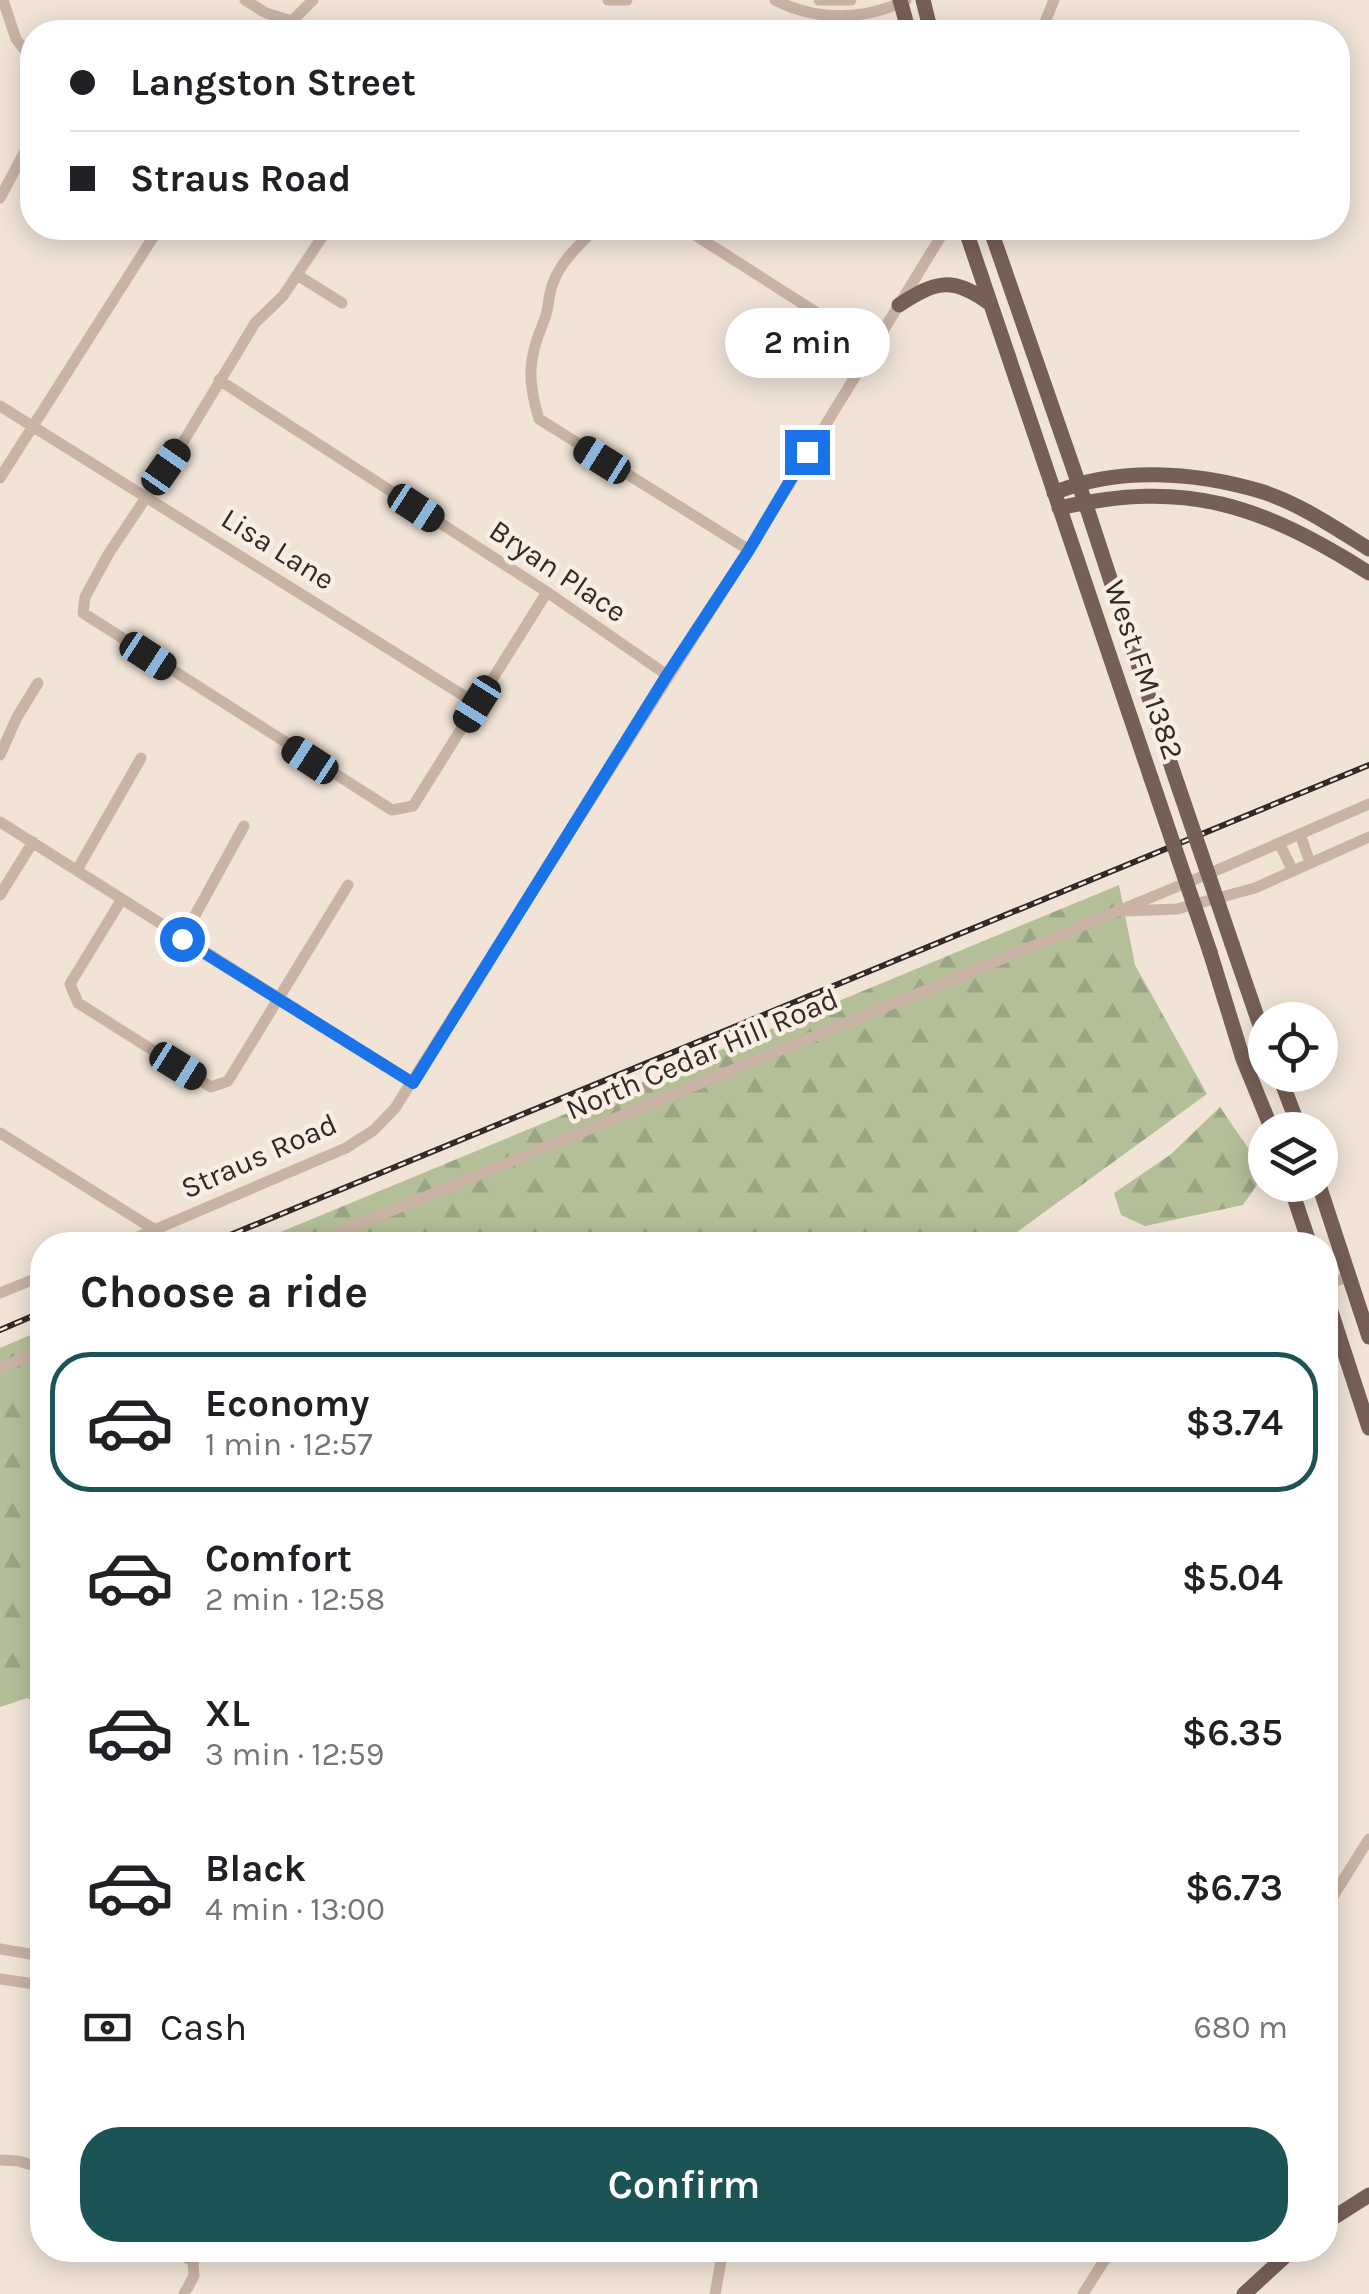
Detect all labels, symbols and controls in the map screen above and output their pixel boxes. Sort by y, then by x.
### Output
text: Langston Street [130,60,416,105]
text: Straus Road [130,156,351,201]
callout: 2 min [724,307,890,377]
text: 2 min [764,324,851,361]
route end [785,430,830,475]
car [569,431,635,489]
car [137,434,195,500]
car [383,479,449,537]
street label: Lisa Lane [215,500,341,598]
street label: Bryan Place [483,512,633,630]
street label: West FM 1382 [1097,576,1191,764]
car [115,627,181,685]
car [448,671,506,737]
car [277,731,343,789]
route start [160,917,205,962]
street label: North Cedar Hill Road [560,980,844,1128]
map controls [1248,1002,1338,1202]
button: locate [1248,1002,1338,1092]
car [145,1037,211,1095]
street label: Straus Road [175,1106,343,1206]
button: layers [1248,1112,1338,1202]
text: Choose a ride [80,1266,368,1318]
icon: car [85,1377,175,1467]
text: Economy [205,1381,369,1426]
text: $3.74 [1185,1400,1283,1445]
text: 1 min · 12:57 [205,1426,372,1463]
icon: car [85,1532,175,1622]
text: Comfort [205,1536,352,1581]
text: $5.04 [1182,1555,1283,1600]
text: 2 min · 12:58 [205,1581,385,1618]
icon: car [85,1687,175,1777]
text: XL [205,1691,250,1736]
text: $6.35 [1182,1710,1283,1755]
text: 3 min · 12:59 [205,1736,384,1773]
icon: car [85,1842,175,1932]
text: Black [205,1846,306,1891]
text: $6.73 [1185,1865,1283,1910]
text: 4 min · 13:00 [205,1891,385,1928]
icon: cash [80,2000,135,2055]
text: Cash [160,2005,247,2050]
text: 680 m [1193,2009,1288,2046]
button: Confirm [80,2127,1288,2242]

